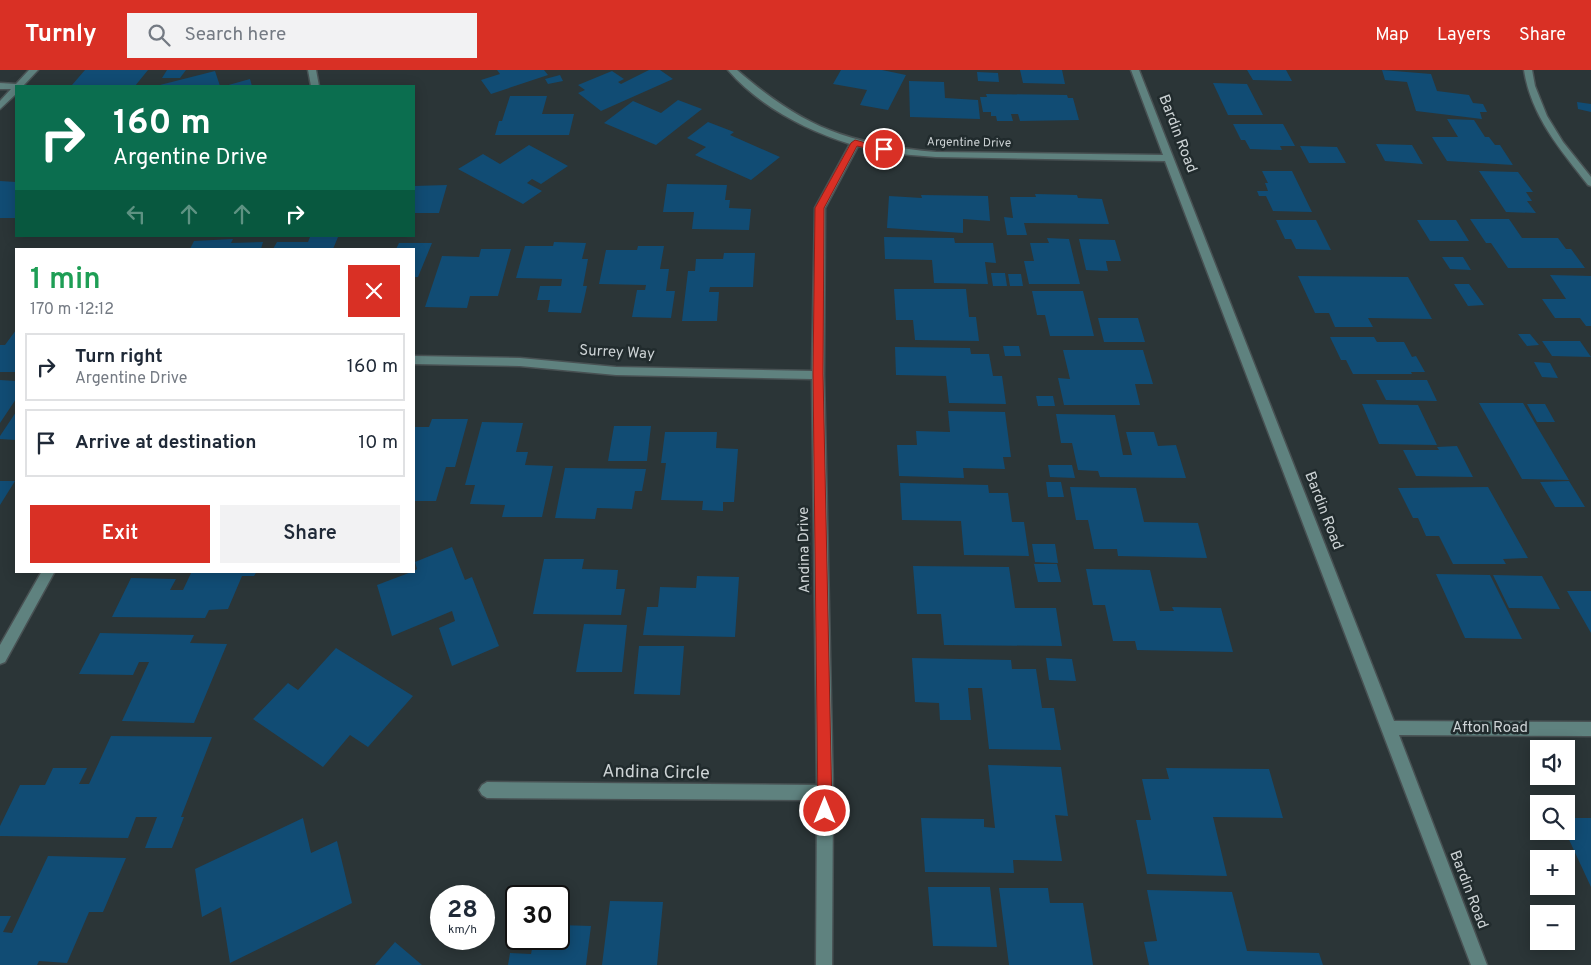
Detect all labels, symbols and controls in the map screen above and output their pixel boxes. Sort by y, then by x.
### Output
search box [127,13,477,58]
text: Turnly [25,20,97,50]
icon: search [145,21,173,49]
text: Search here [185,23,286,47]
text: Map [1375,24,1409,47]
text: Layers [1437,24,1491,47]
text: Share [1519,24,1566,47]
street label: Bardin Road [1153,92,1201,176]
text: 160 m [113,102,211,146]
icon: right [30,105,95,170]
pin [863,128,905,170]
street label: Argentine Drive [927,134,1011,152]
icon: arrive [870,135,898,163]
text: Argentine Drive [113,145,268,172]
icon: left [122,200,150,228]
icon: ahead [175,200,203,228]
icon: ahead [228,200,256,228]
icon: right [281,200,309,228]
text: 1 min [30,262,101,299]
button: close [348,265,400,317]
text: 170 m · 12:12 [30,300,114,320]
street label: Surrey Way [579,342,655,364]
text: Turn right [75,345,163,369]
icon: right [32,353,60,381]
text: 160 m [347,355,398,379]
text: Argentine Drive [75,369,187,389]
icon: arrive [32,429,60,457]
text: Arrive at destination [75,431,256,455]
text: 10 m [358,431,398,455]
street label: Bardin Road [1299,469,1347,553]
button: Exit [30,505,210,563]
button: Share [220,505,400,563]
street label: Andina Drive [795,507,815,593]
street label: Afton Road [1452,719,1528,738]
map controls [1530,740,1575,950]
button: sound [1530,740,1575,785]
street label: Andina Circle [602,761,710,785]
position arrow [798,784,850,836]
button: search [1530,795,1575,840]
street label: Bardin Road [1444,848,1492,932]
button: + [1530,850,1575,895]
speed limit sign: 30 [505,885,570,950]
text: 28 [447,895,478,927]
button: − [1530,905,1575,950]
text: km/h [448,922,477,938]

